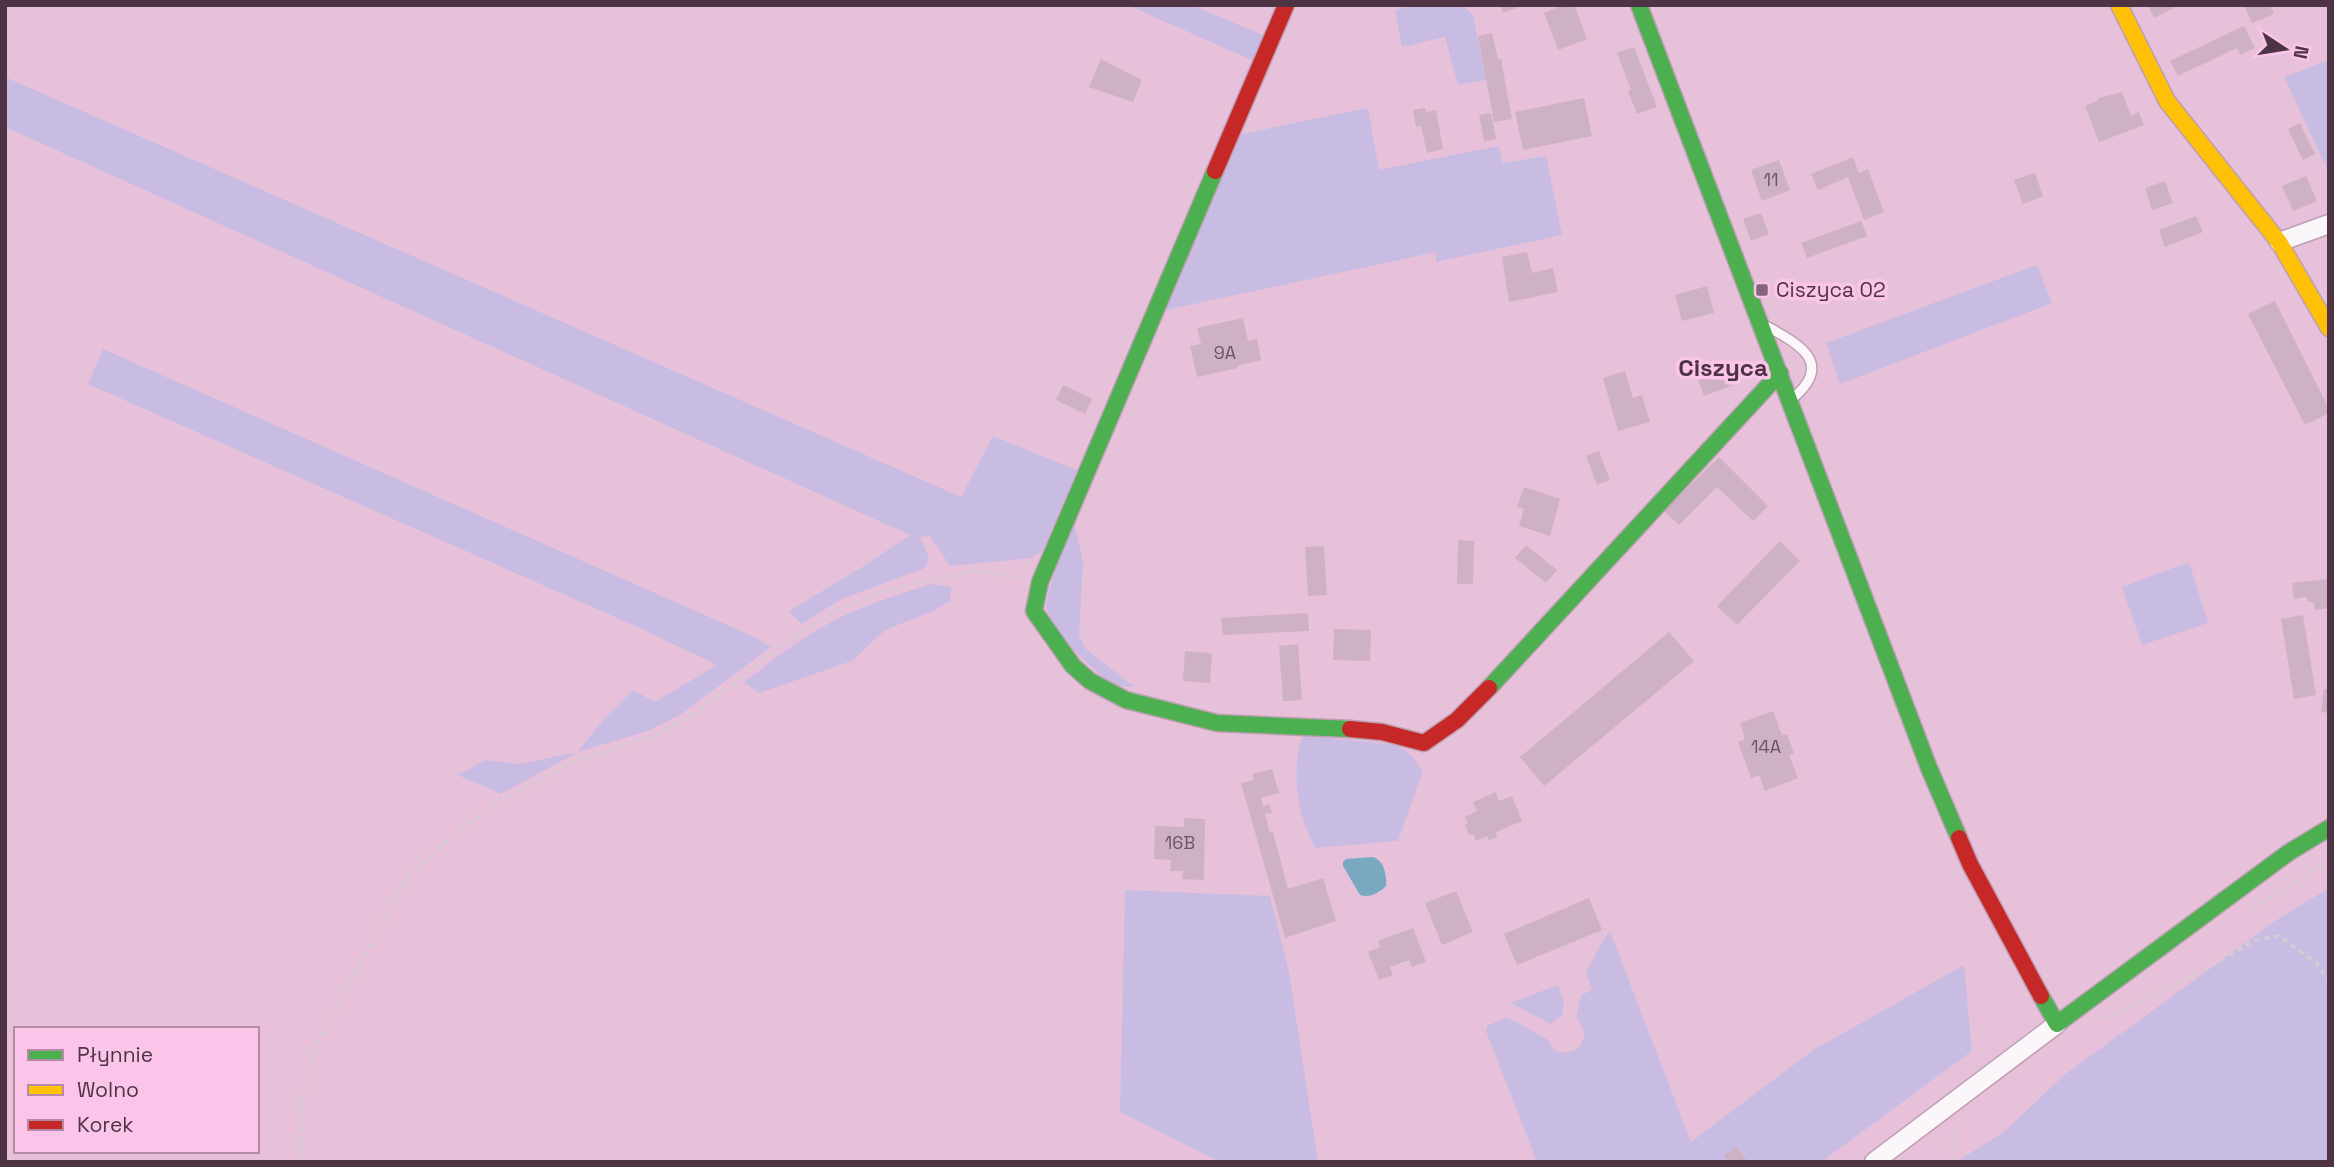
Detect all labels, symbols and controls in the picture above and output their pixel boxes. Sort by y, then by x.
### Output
north arrow [2250,14,2320,84]
text: N [2288,44,2315,61]
house number: 11 [1763,168,1779,191]
place label: Ciszyca 02 [1776,276,1886,303]
marker: Ciszyca 02 [1754,282,1770,298]
house number: 9A [1214,341,1236,364]
district label: Ciszyca [1678,352,1768,383]
house number: 14A [1751,735,1781,758]
house number: 16B [1165,831,1195,854]
legend [14,1027,259,1153]
text: Płynnie [77,1041,153,1068]
text: Wolno [77,1076,139,1103]
text: Korek [77,1111,134,1138]

